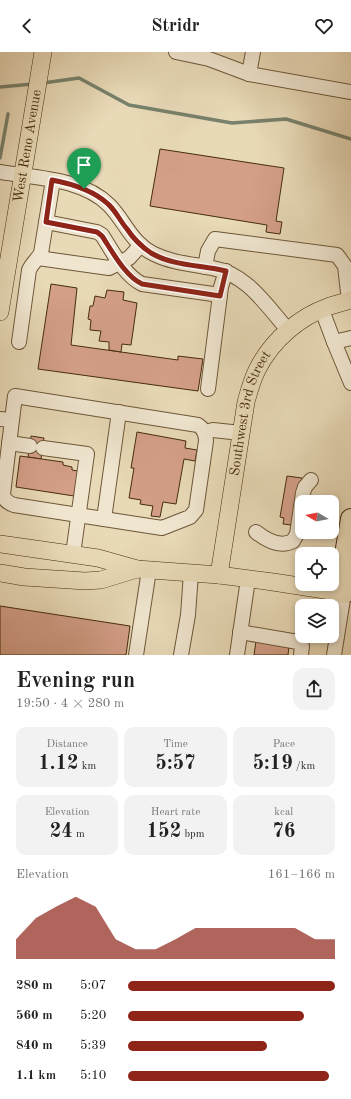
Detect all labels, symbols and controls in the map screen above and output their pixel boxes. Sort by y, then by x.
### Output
icon: back [16,15,38,37]
icon: heart [313,15,335,37]
text: Stridr [151,17,200,35]
street label: West Reno Avenue [11,89,44,204]
pin [67,148,101,189]
icon: arrive [73,154,95,176]
street label: Southwest 3rd Street [228,348,274,477]
north arrow [295,495,339,539]
map controls [295,495,339,643]
button: locate [295,547,339,591]
button: layers [295,599,339,643]
button: share [293,668,335,710]
text: Evening run [16,670,135,692]
text: 19:50 · 4 × 280 m [16,697,124,710]
text: Distance [46,739,88,750]
text: Time [163,739,188,750]
text: Pace [273,739,295,750]
text: 1.12 [38,754,79,774]
text: 5:57 [155,754,196,774]
text: 5:19 [252,754,293,774]
text: km [79,761,96,772]
text: /km [293,761,315,772]
text: Elevation [45,807,90,818]
text: Heart rate [151,807,200,818]
text: kcal [274,807,293,818]
text: 24 [50,822,73,842]
text: 152 [147,822,181,842]
text: 76 [272,822,295,842]
text: m [73,829,85,840]
text: bpm [181,829,204,840]
text: Elevation [16,868,69,881]
text: 161–166 m [268,868,335,881]
text: 280 m [16,979,53,992]
text: 5:07 [80,979,106,992]
text: 560 m [16,1009,53,1022]
text: 5:20 [80,1009,106,1022]
text: 840 m [16,1039,53,1052]
text: 5:39 [80,1039,106,1052]
text: 1.1 km [16,1069,56,1082]
text: 5:10 [80,1069,106,1082]

